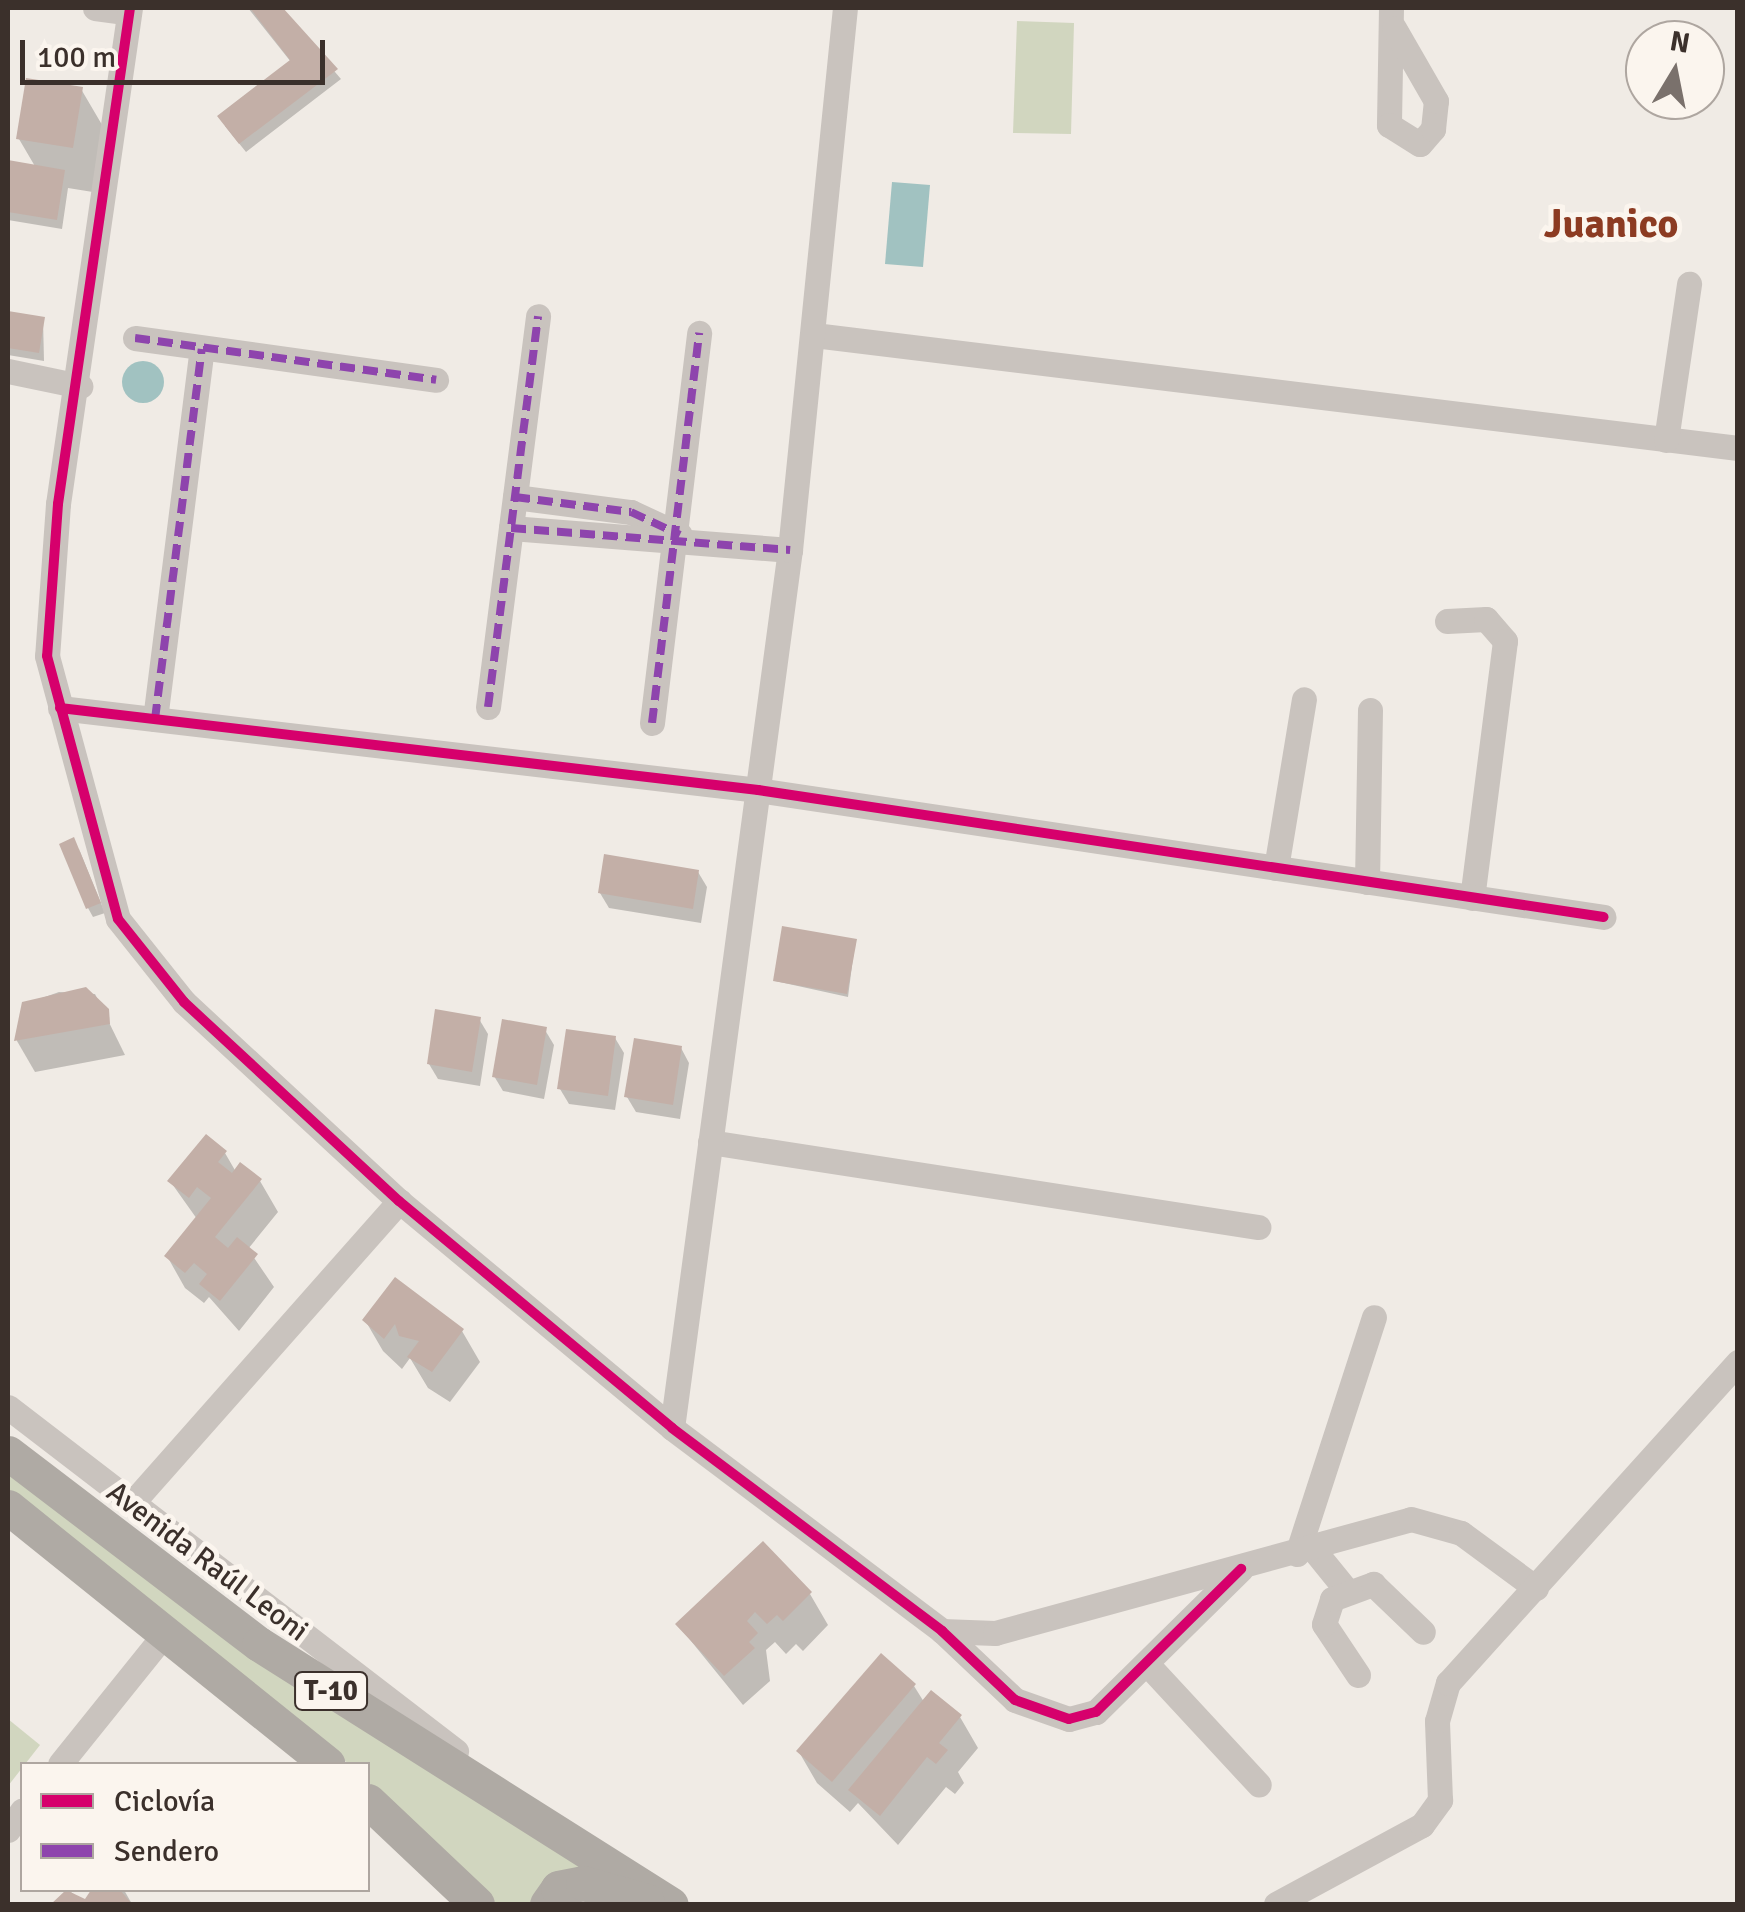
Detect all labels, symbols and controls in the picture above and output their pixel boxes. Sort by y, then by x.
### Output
scale bar [25,20,330,82]
north arrow [1625,20,1725,120]
text: N [1667,24,1692,61]
text: 100 m [37,39,116,76]
district label: Juanico [1544,200,1678,248]
street label: Avenida Raúl Leoni [99,1474,315,1650]
road number: T-10 [294,1668,368,1714]
legend [20,1762,370,1892]
text: Ciclovía [114,1783,215,1820]
text: Sendero [114,1833,219,1870]

